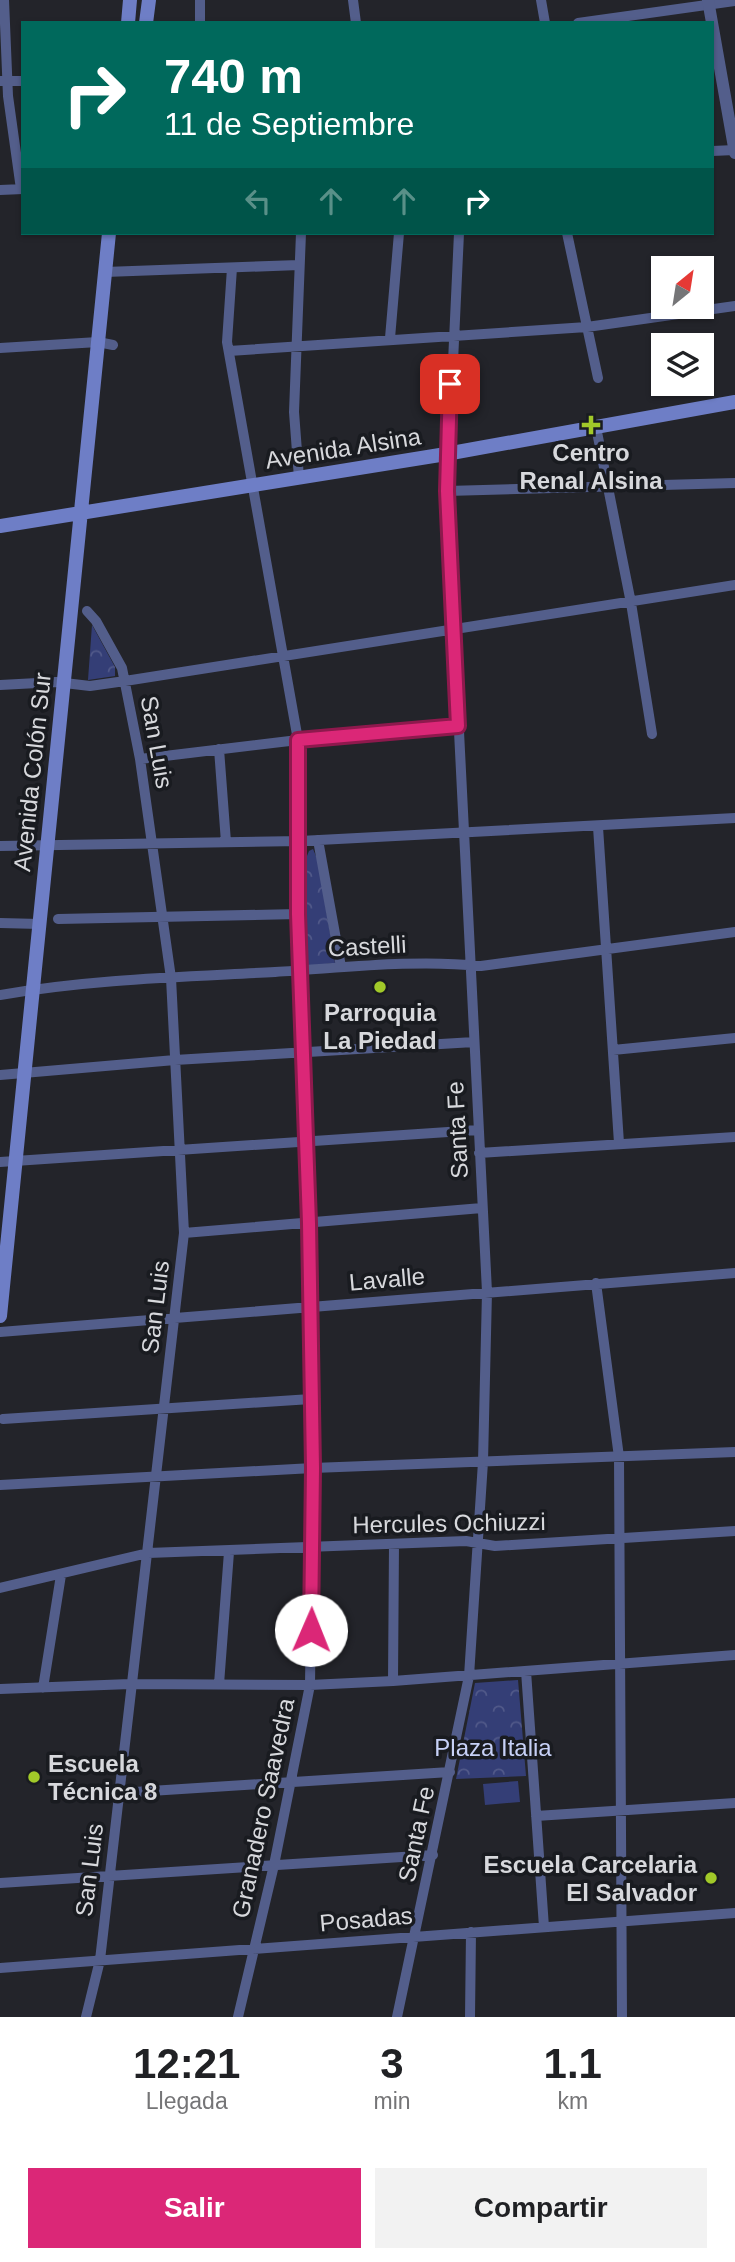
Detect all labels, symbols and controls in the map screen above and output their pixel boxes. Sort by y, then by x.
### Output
icon: right [49,49,140,140]
text: 740 m [164,49,303,103]
text: 11 de Septiembre [164,106,414,142]
icon: left [239,182,277,220]
icon: ahead [312,182,350,220]
icon: ahead [385,182,423,220]
icon: right [458,182,496,220]
north arrow [651,256,714,318]
map controls [651,256,714,396]
button: layers [651,333,714,396]
pin [420,354,480,414]
icon: arrive [431,365,469,403]
marker: Centro Renal Alsina [581,415,601,435]
street label: Avenida Alsina [263,422,423,474]
place label: Centro Renal Alsina [519,439,663,494]
street label: Avenida Colón Sur [8,671,56,873]
street label: San Luis [136,694,178,790]
street label: Castelli [327,930,407,962]
marker: Parroquia La Piedad [372,979,388,995]
place label: Parroquia La Piedad [323,999,437,1054]
street label: Santa Fe [441,1081,473,1179]
street label: San Luis [136,1259,174,1355]
street label: Lavalle [348,1262,426,1296]
street label: Hercules Ochiuzzi [352,1508,546,1538]
position arrow [274,1593,348,1667]
street label: Granadero Saavedra [226,1695,300,1920]
park label: Plaza Italia [434,1734,552,1761]
place label: Escuela Técnica 8 [48,1750,157,1805]
marker: Escuela Técnica 8 [26,1769,42,1785]
street label: Santa Fe [393,1784,439,1884]
street label: San Luis [70,1822,108,1918]
place label: Escuela Carcelaria El Salvador [484,1851,698,1906]
marker: Escuela Carcelaria El Salvador [703,1870,719,1886]
street label: Posadas [318,1901,414,1937]
text: 12:21 [133,2040,240,2087]
text: 3 [380,2040,404,2087]
text: 1.1 [544,2040,602,2087]
text: Llegada [146,2088,228,2114]
text: min [373,2088,411,2114]
text: km [557,2088,588,2114]
button: Salir [28,2168,361,2248]
button: Compartir [375,2168,707,2248]

